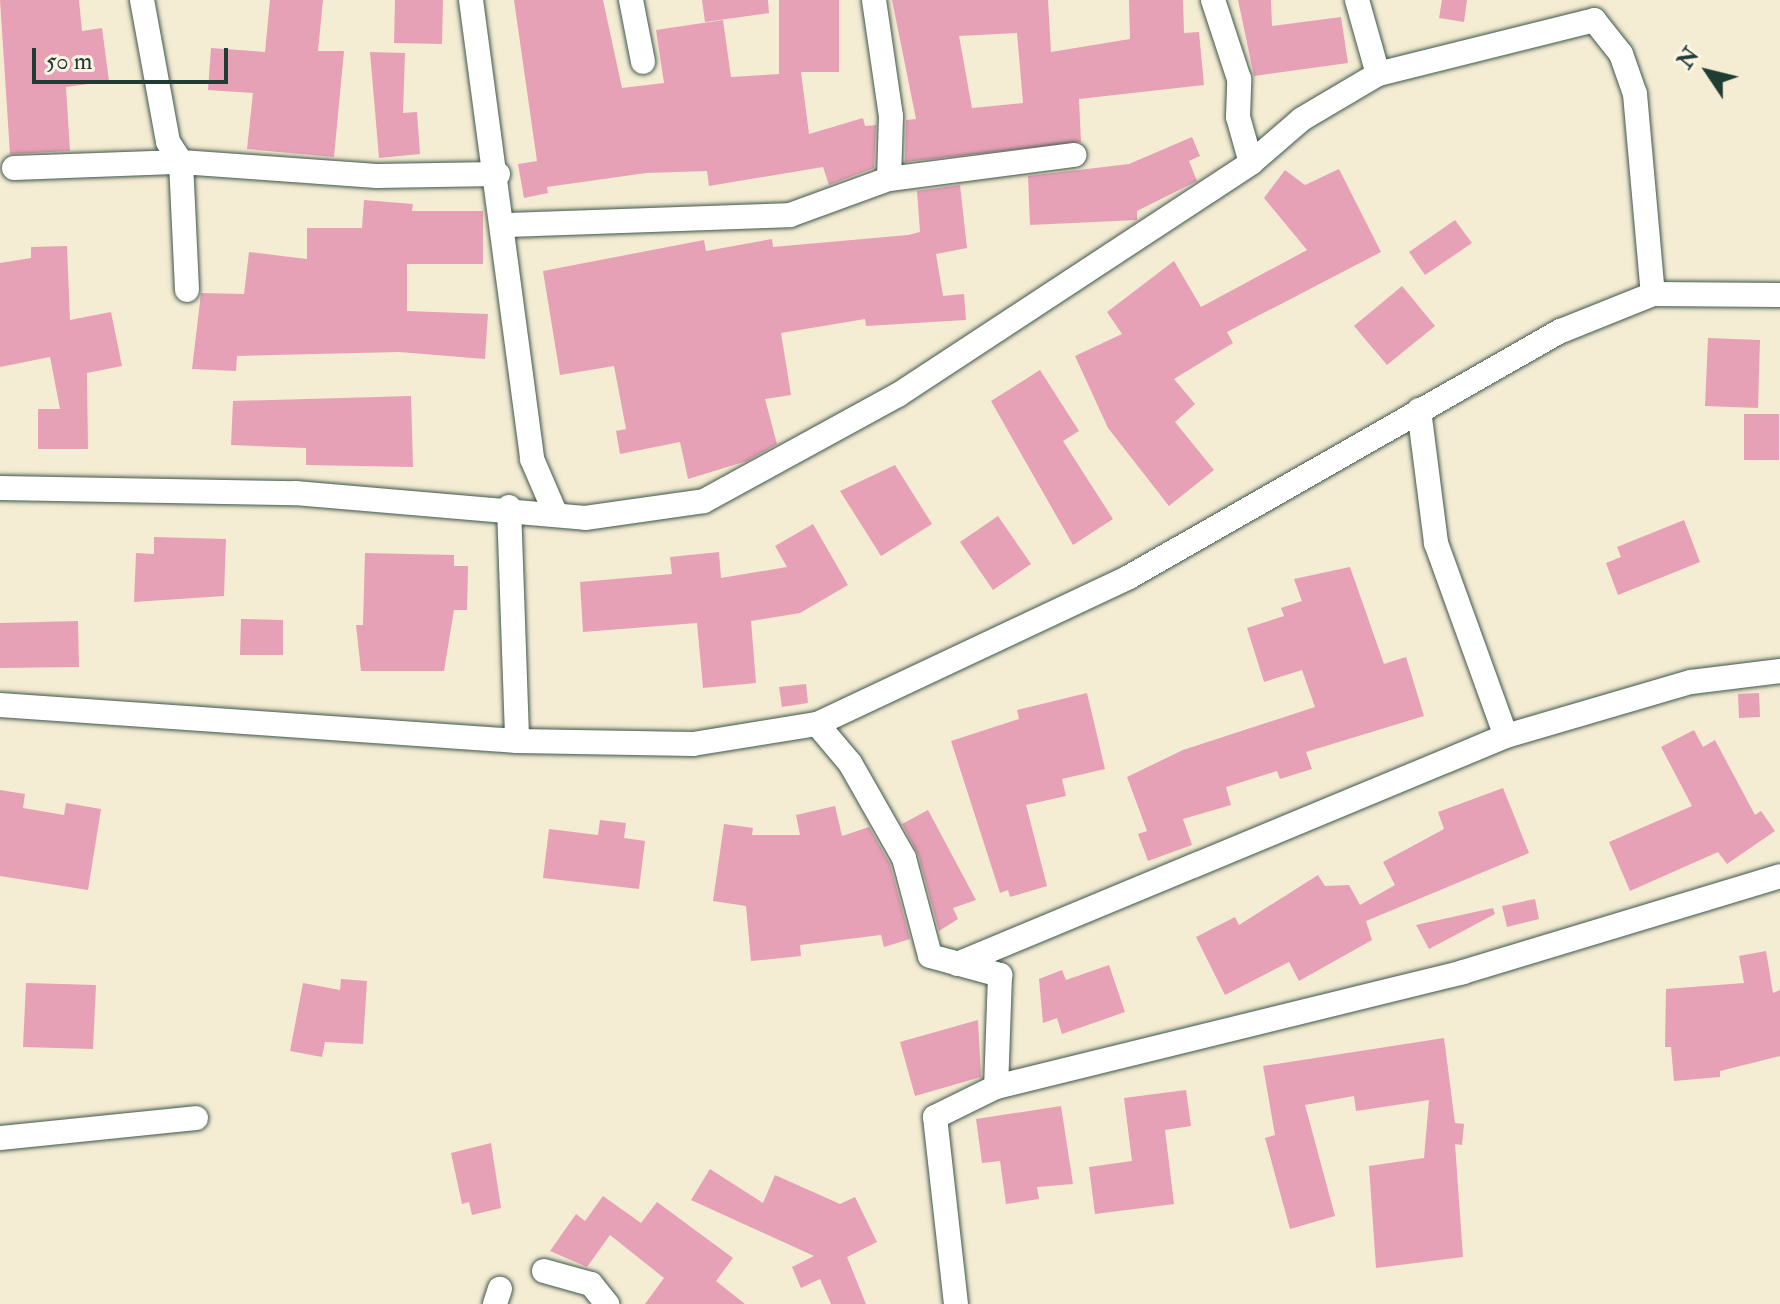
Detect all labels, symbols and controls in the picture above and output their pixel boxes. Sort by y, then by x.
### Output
scale bar [36,32,232,82]
north arrow [1668,32,1748,112]
text: N [1671,42,1705,74]
text: 50 m [46,46,92,77]

